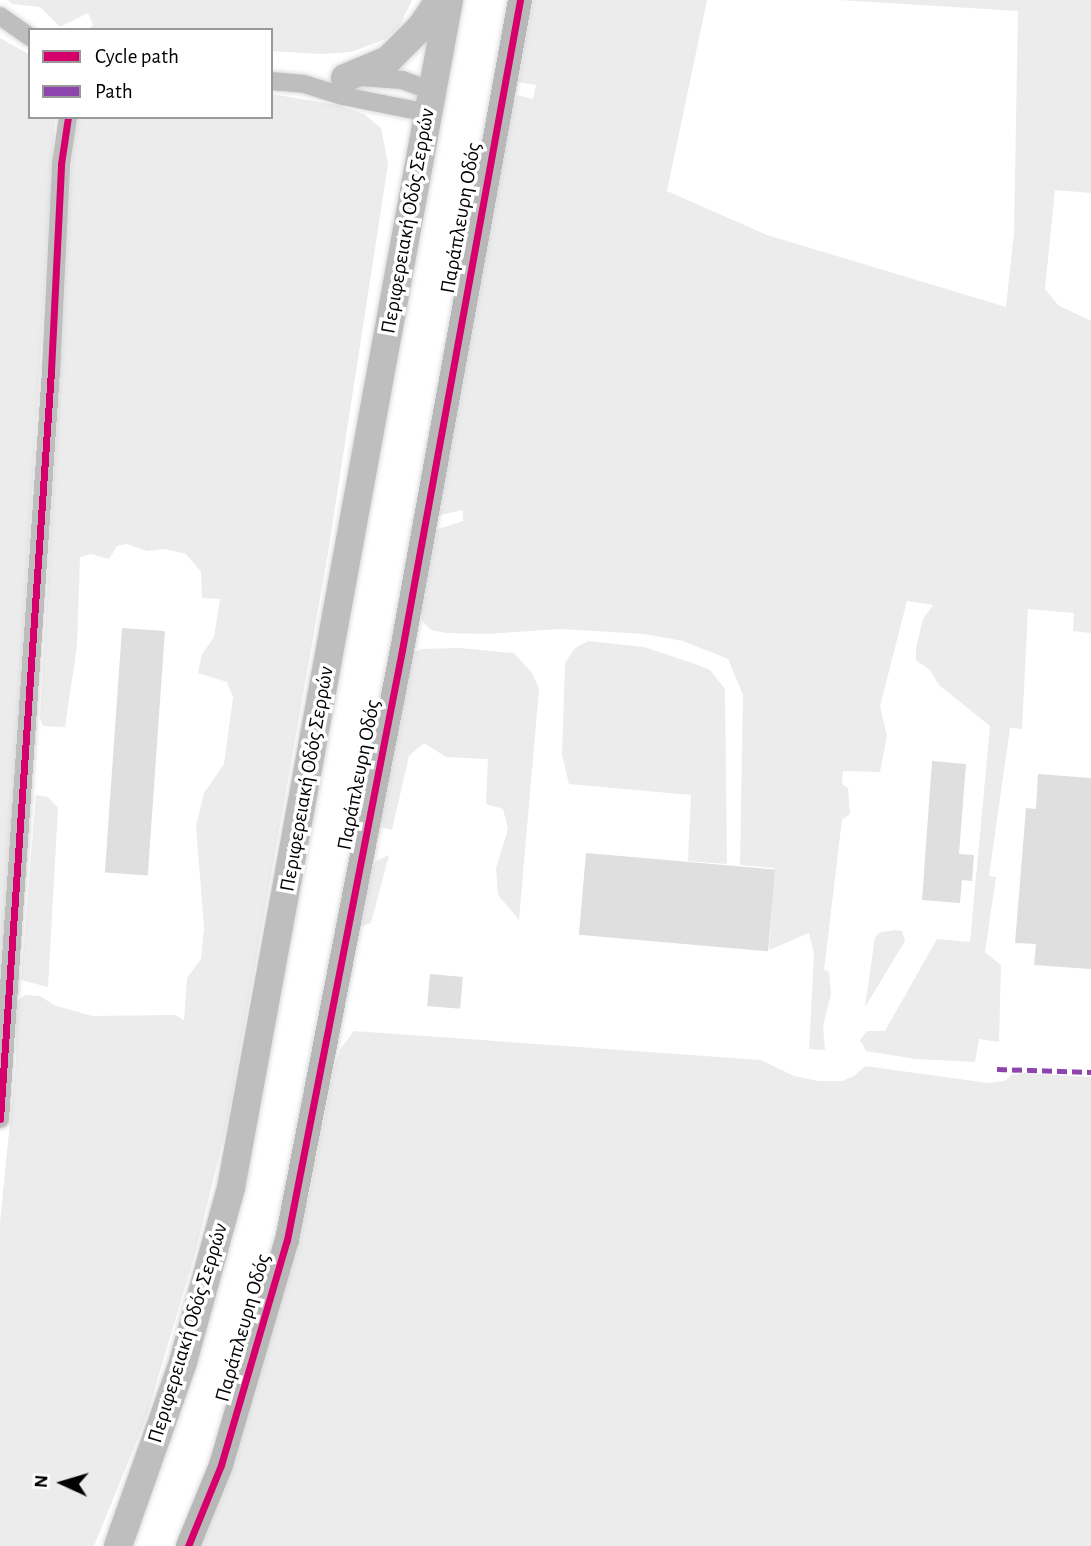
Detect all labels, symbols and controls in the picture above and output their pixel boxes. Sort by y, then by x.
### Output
legend [28,28,273,119]
text: Cycle path [95,46,179,67]
text: Path [95,81,133,102]
street label: Περιφερειακή Οδός Σερρών [376,106,440,336]
street label: Παράπλευρη Οδός [435,141,487,295]
street label: Περιφερειακή Οδός Σερρών [275,664,339,894]
street label: Παράπλευρη Οδός [332,698,386,852]
street label: Περιφερειακή Οδός Σερρών [143,1220,233,1446]
street label: Παράπλευρη Οδός [210,1251,276,1405]
north arrow [28,1448,98,1518]
text: N [32,1474,51,1489]

